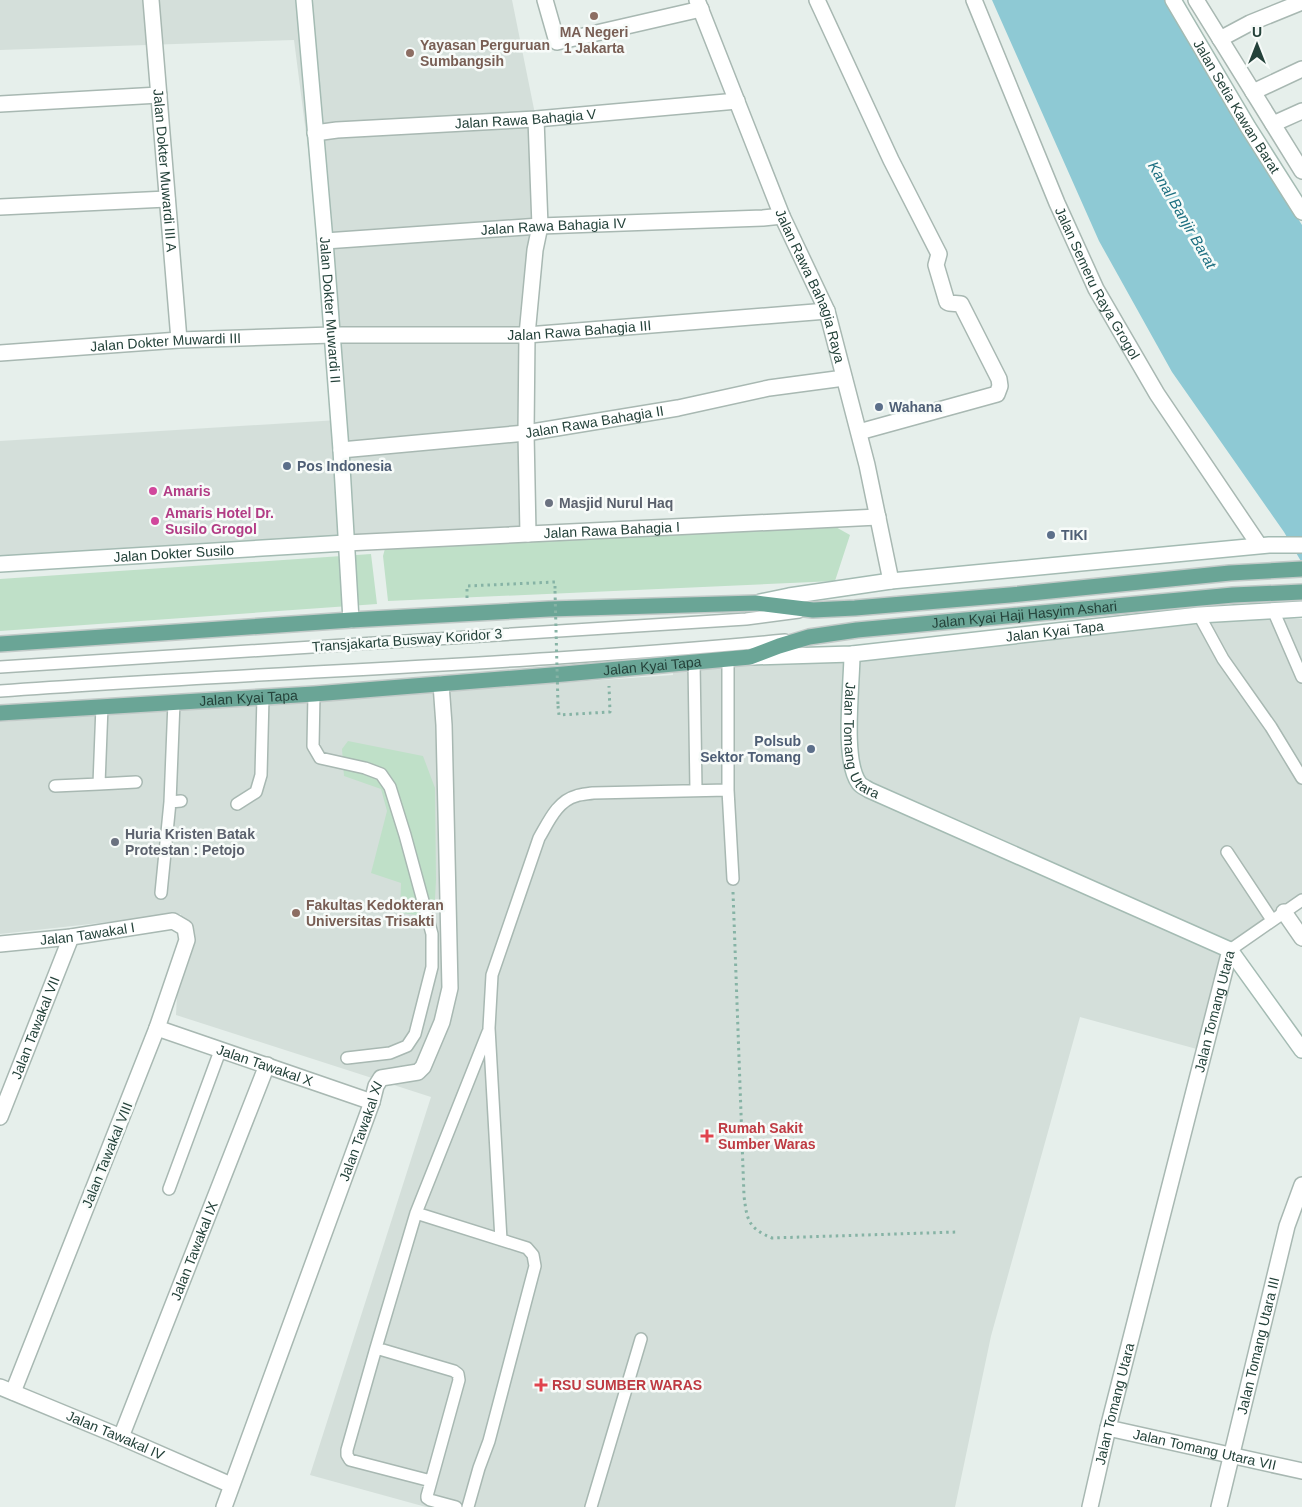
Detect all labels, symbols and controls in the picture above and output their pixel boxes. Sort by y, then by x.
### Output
marker: MA Negeri 1 Jakarta [588,10,600,22]
north arrow [1232,20,1282,70]
place label: MA Negeri 1 Jakarta [560,24,628,56]
text: U [1252,24,1262,40]
place label: Yayasan Perguruan Sumbangsih [420,37,550,69]
street label: Jalan Setia Kawan Barat [1190,37,1283,176]
marker: Yayasan Perguruan Sumbangsih [404,47,416,59]
street label: Jalan Dokter Muwardi III A [150,88,180,253]
street label: Jalan Rawa Bahagia V [454,106,598,131]
water label: Kanal Banjir Barat [1145,158,1220,272]
street label: Jalan Semeru Raya Grogol [1052,204,1143,362]
street label: Jalan Rawa Bahagia Raya [772,207,848,365]
street label: Jalan Rawa Bahagia IV [480,215,627,238]
street label: Jalan Dokter Muwardi II [317,236,344,384]
street label: Jalan Rawa Bahagia III [507,317,652,343]
street label: Jalan Dokter Muwardi III [90,330,241,354]
place label: Wahana [889,399,942,415]
marker: Wahana [873,401,885,413]
street label: Jalan Rawa Bahagia II [524,402,665,441]
place label: Pos Indonesia [297,458,392,474]
marker: Pos Indonesia [281,460,293,472]
place label: Amaris [163,483,211,499]
marker: Amaris [147,485,159,497]
place label: Masjid Nurul Haq [559,495,673,511]
marker: Masjid Nurul Haq [543,497,555,509]
place label: Amaris Hotel Dr. Susilo Grogol [165,505,274,537]
marker: Amaris Hotel Dr. Susilo Grogol [149,515,161,527]
street label: Jalan Rawa Bahagia I [543,519,680,541]
place label: TIKI [1061,527,1087,543]
marker: TIKI [1045,529,1057,541]
street label: Jalan Dokter Susilo [113,542,235,565]
street label: Jalan Kyai Haji Hasyim Ashari [931,598,1118,631]
street label: Jalan Kyai Tapa [1005,618,1105,645]
street label: Transjakarta Busway Koridor 3 [311,625,503,655]
street label: Jalan Kyai Tapa [602,653,702,678]
street label: Jalan Tomang Utara [841,682,882,802]
street label: Jalan Kyai Tapa [199,687,298,709]
place label: Polsub Sektor Tomang [700,733,801,765]
marker: Polsub Sektor Tomang [805,743,817,755]
place label: Huria Kristen Batak Protestan : Petojo [125,826,255,858]
marker: Huria Kristen Batak Protestan : Petojo [109,836,121,848]
place label: Fakultas Kedokteran Universitas Trisakti [306,897,444,929]
marker: Fakultas Kedokteran Universitas Trisakti [290,907,302,919]
street label: Jalan Tawakal I [39,919,136,948]
street label: Jalan Tomang Utara [1191,949,1238,1074]
street label: Jalan Tawakal VII [8,974,63,1081]
street label: Jalan Tawakal X [214,1041,316,1089]
street label: Jalan Tawakal XI [336,1078,385,1183]
street label: Jalan Tawakal VIII [78,1100,136,1210]
place label: Rumah Sakit Sumber Waras [718,1120,816,1152]
marker: Rumah Sakit Sumber Waras [700,1129,714,1143]
street label: Jalan Tawakal IX [167,1198,221,1303]
street label: Jalan Tomang Utara III [1234,1275,1282,1416]
street label: Jalan Tomang Utara [1092,1341,1137,1466]
place label: RSU SUMBER WARAS [552,1377,702,1393]
marker: RSU SUMBER WARAS [534,1378,548,1392]
street label: Jalan Tawakal IV [64,1407,167,1463]
street label: Jalan Tomang Utara VII [1132,1426,1278,1473]

